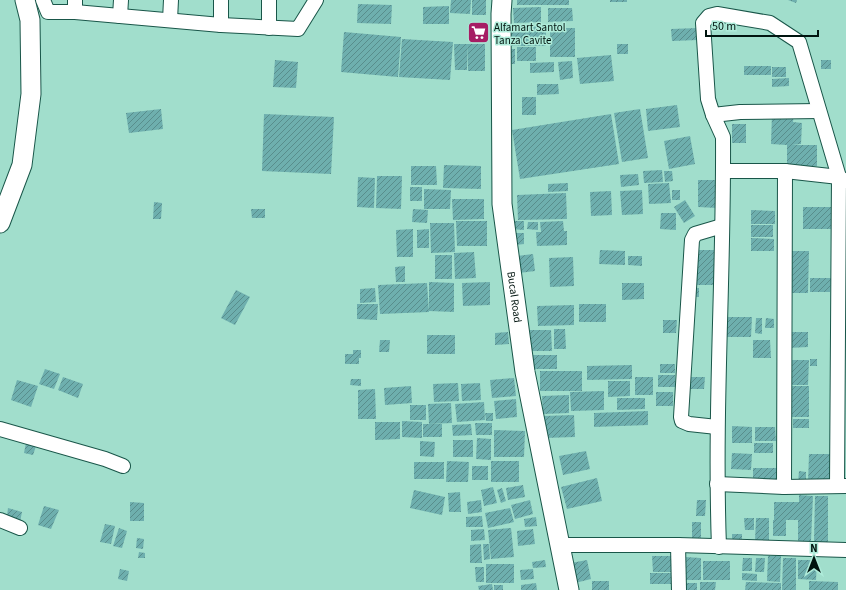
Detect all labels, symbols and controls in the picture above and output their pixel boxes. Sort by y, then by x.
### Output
scale bar [706,12,818,38]
text: 50 m [712,18,736,35]
supermarket icon: Alfamart Santol Tanza Cavite [465,20,491,46]
place label: Alfamart Santol Tanza Cavite [494,20,566,48]
street label: Bucal Road [503,271,525,324]
north arrow [794,538,834,578]
text: N [810,541,818,556]

